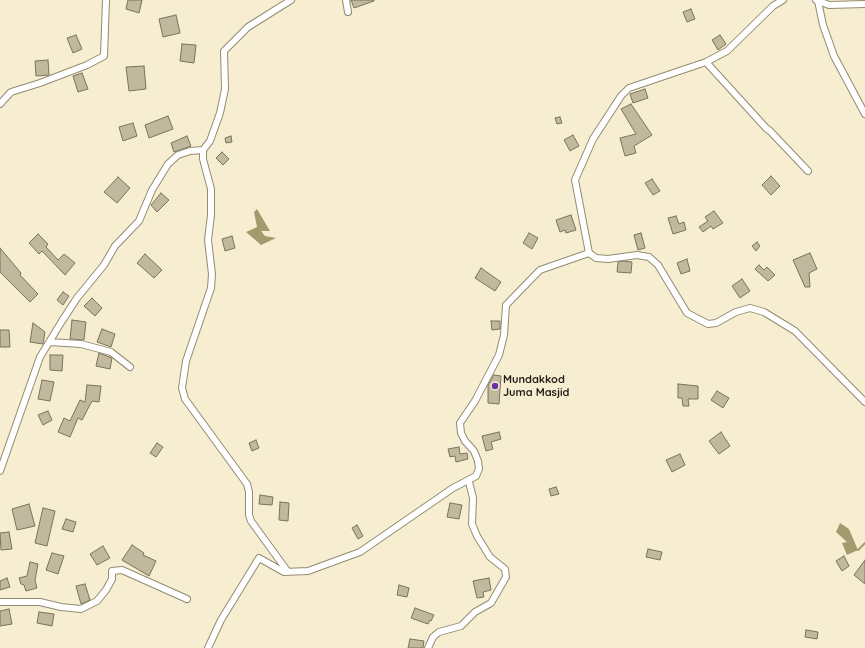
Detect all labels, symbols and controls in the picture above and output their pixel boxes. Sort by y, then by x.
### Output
place label: Mundakkod Juma Masjid [503,373,569,399]
marker: Mundakkod Juma Masjid [490,381,500,391]

